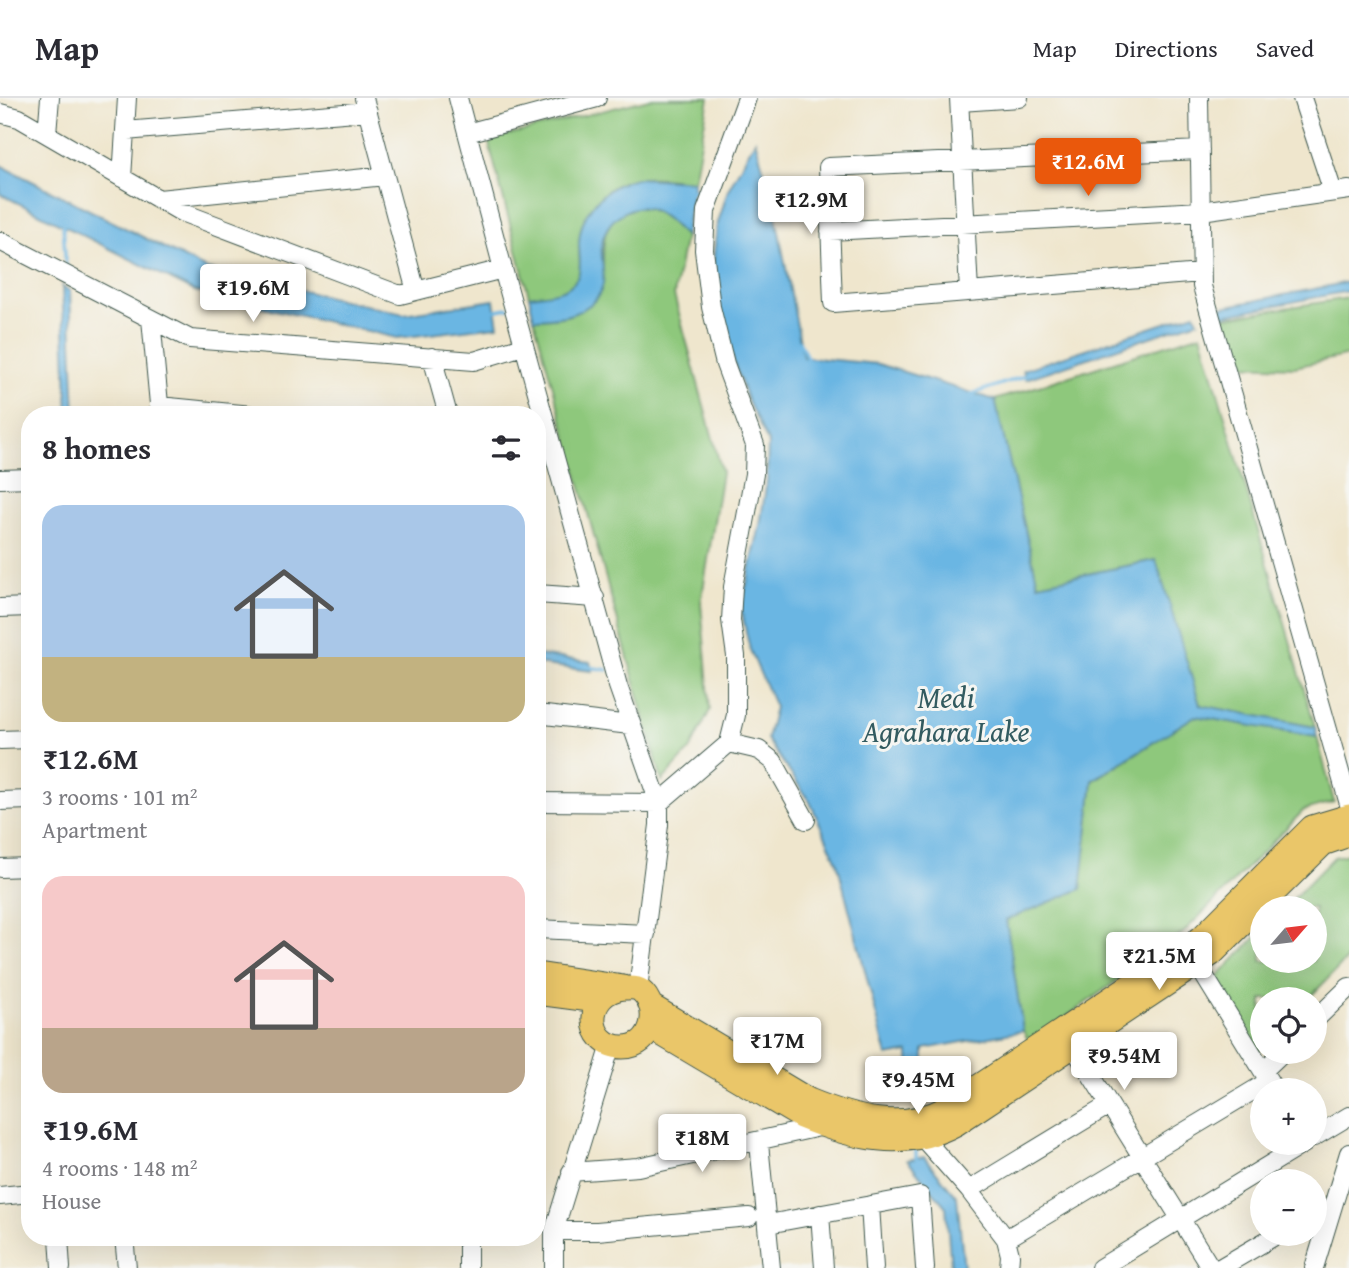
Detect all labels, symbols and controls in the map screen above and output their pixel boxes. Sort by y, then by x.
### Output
text: Map [35,24,99,72]
text: Map [1033,31,1077,66]
text: Directions [1115,31,1218,66]
text: Saved [1256,31,1314,66]
pin: ₹12.6M [1031,139,1145,198]
text: ₹12.6M [1051,144,1125,177]
pin: ₹12.9M [754,176,868,236]
text: ₹12.9M [774,182,848,215]
pin: ₹19.6M [196,264,310,324]
text: ₹19.6M [216,270,290,303]
text: 8 homes [42,426,151,470]
icon: filters [487,429,525,467]
icon: home [221,551,347,677]
water label: Medi Agrahara Lake [861,675,1030,753]
text: ₹12.6M [42,736,138,780]
text: 3 rooms · 101 m² [42,780,197,813]
text: Apartment [42,813,147,846]
north arrow [1250,896,1326,973]
map controls [1250,896,1327,1246]
icon: home [221,922,347,1048]
pin: ₹21.5M [1102,932,1216,992]
text: ₹21.5M [1122,938,1196,971]
button: locate [1250,987,1327,1064]
pin: ₹17M [736,1018,818,1077]
text: ₹17M [749,1023,805,1056]
pin: ₹9.54M [1067,1032,1181,1092]
text: ₹9.54M [1087,1038,1161,1071]
pin: ₹9.45M [861,1056,975,1116]
text: ₹9.45M [881,1062,955,1095]
button: + [1250,1078,1327,1155]
text: ₹19.6M [42,1107,138,1151]
pin: ₹18M [661,1114,743,1174]
text: ₹18M [674,1120,730,1153]
text: 4 rooms · 148 m² [42,1151,197,1184]
button: − [1250,1169,1327,1246]
text: House [42,1184,101,1217]

